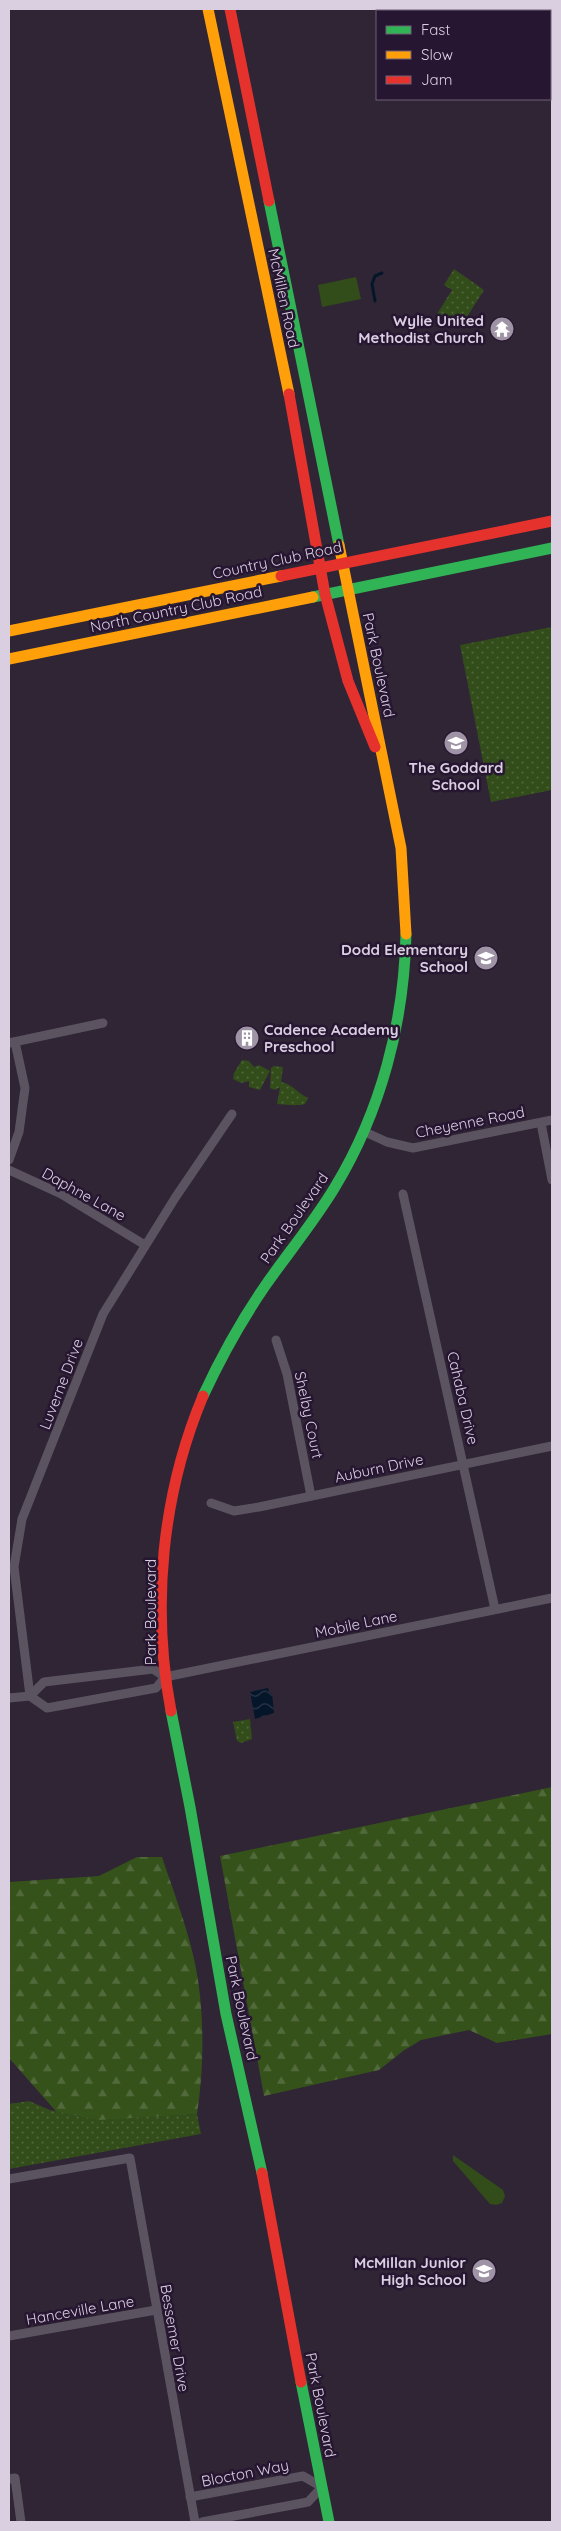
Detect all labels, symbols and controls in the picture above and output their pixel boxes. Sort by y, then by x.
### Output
legend [376,10,551,100]
text: Fast [421,20,450,39]
text: Slow [421,45,453,64]
text: Jam [421,70,452,89]
street label: McMillen Road [264,247,304,349]
place label: Wylie United Methodist Church [358,311,484,347]
temple icon: Wylie United Methodist Church [489,316,515,342]
street label: Country Club Road [211,537,343,583]
street label: North Country Club Road [88,582,264,636]
street label: Park Boulevard [359,611,399,719]
school or university icon: The Goddard School [443,730,469,756]
place label: The Goddard School [409,758,503,794]
place label: Dodd Elementary School [341,940,468,976]
school or university icon: Dodd Elementary School [473,945,499,971]
place label: Cadence Academy Preschool [264,1020,399,1056]
building icon: Cadence Academy Preschool [234,1025,260,1051]
street label: Cheyenne Road [414,1102,526,1142]
street label: Daphne Lane [39,1163,129,1225]
street label: Park Boulevard [256,1169,332,1267]
street label: Luverne Drive [35,1336,87,1432]
street label: Cahaba Drive [443,1350,483,1446]
street label: Shelby Court [290,1370,328,1460]
street label: Auburn Drive [333,1449,425,1487]
street label: Park Boulevard [141,1559,160,1665]
street label: Mobile Lane [313,1606,399,1642]
street label: Park Boulevard [222,1954,262,2062]
place label: McMillan Junior High School [354,2253,466,2289]
school or university icon: McMillan Junior High School [471,2258,497,2284]
street label: Bessemer Drive [156,2283,194,2393]
street label: Hanceville Lane [24,2291,136,2329]
street label: Park Boulevard [302,2351,340,2459]
street label: Blocton Way [200,2455,290,2491]

